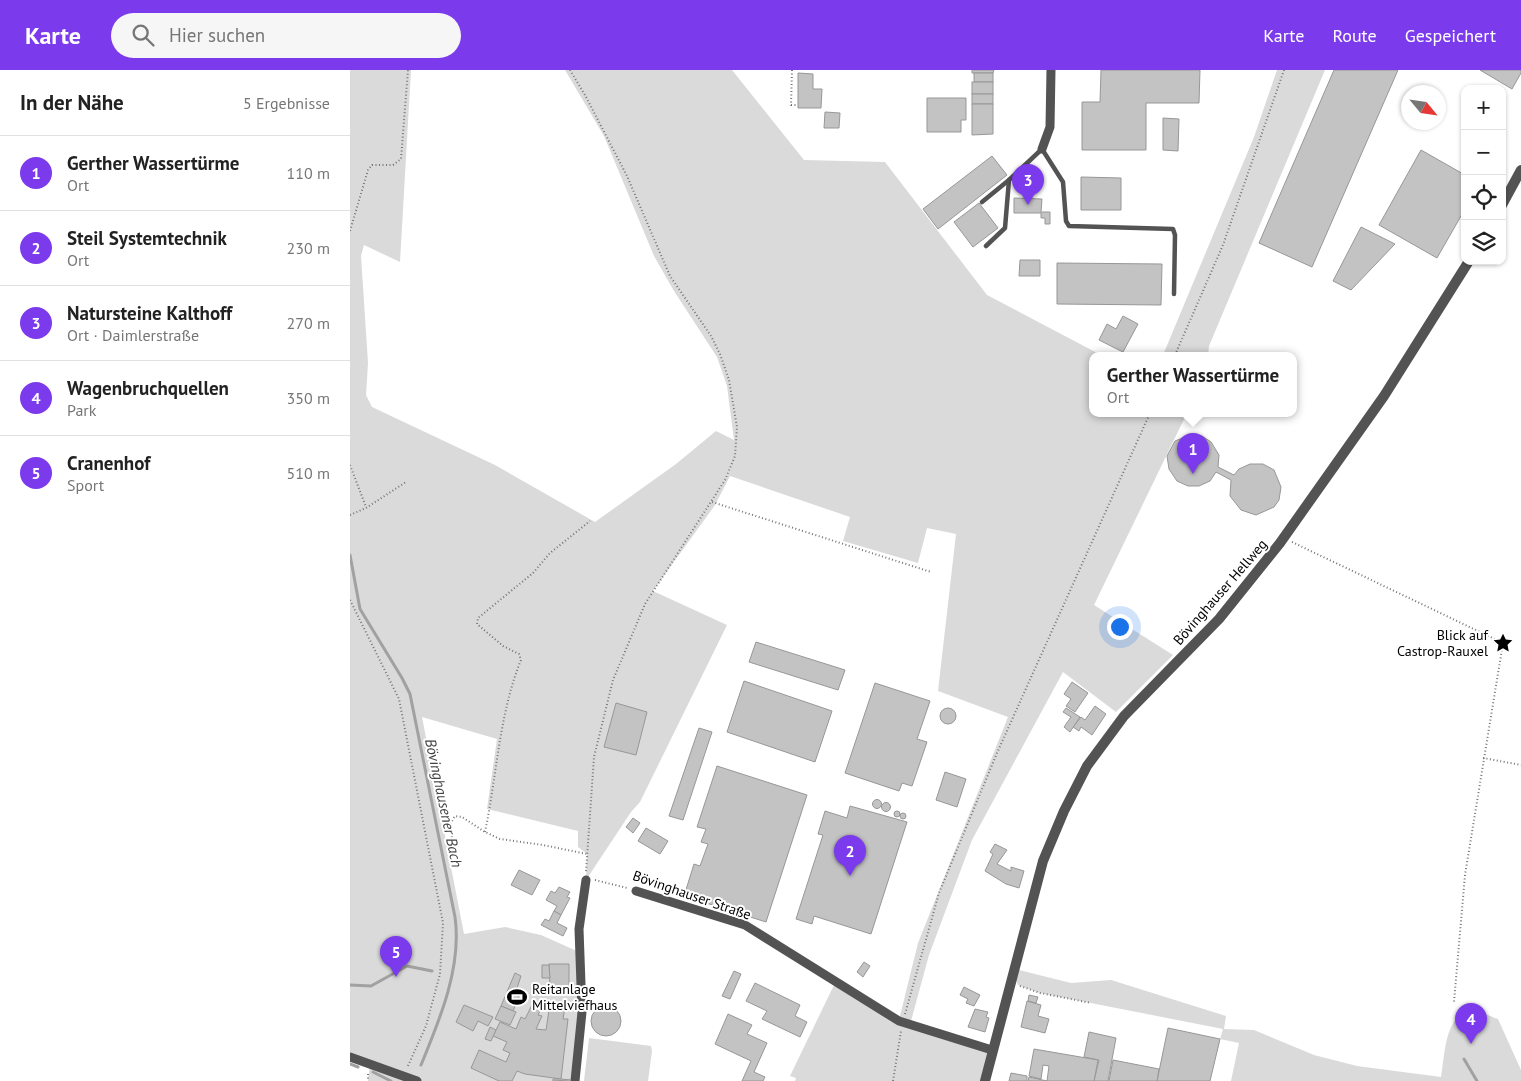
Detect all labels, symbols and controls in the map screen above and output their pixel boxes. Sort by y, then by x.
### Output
search box [111,13,461,58]
text: Karte [25,20,81,51]
icon: search [129,21,157,49]
text: Hier suchen [169,23,265,47]
text: Karte [1263,24,1304,47]
text: Route [1332,24,1377,47]
text: Gespeichert [1405,24,1496,47]
north arrow [1401,85,1446,130]
map controls [1461,85,1506,265]
button: + [1461,85,1506,130]
text: In der Nähe [20,89,124,116]
text: 5 Ergebnisse [243,93,330,113]
button: − [1461,130,1506,175]
text: Gerther Wassertürme [67,151,239,175]
text: 1 [31,163,41,183]
text: 110 m [287,163,330,183]
pin: 3 [1012,164,1044,205]
text: Ort [67,175,89,195]
button: locate [1461,175,1506,220]
button: layers [1461,220,1506,265]
text: Steil Systemtechnik [67,226,227,250]
text: 2 [31,238,41,258]
text: 230 m [287,238,330,258]
text: Ort [67,250,89,270]
text: Natursteine Kalthoff [67,301,232,325]
text: 3 [31,313,41,333]
text: 270 m [287,313,330,333]
text: Ort · Daimlerstraße [67,325,199,345]
popup [1089,352,1297,417]
text: Gerther Wassertürme [1107,363,1279,387]
text: Wagenbruchquellen [67,376,229,400]
text: Ort [1107,387,1129,407]
text: 4 [31,388,41,408]
text: 350 m [287,388,330,408]
text: Park [67,400,96,420]
pin: 1 [1177,433,1209,474]
text: Cranenhof [67,451,150,475]
text: 5 [31,463,41,483]
text: 510 m [287,463,330,483]
text: Sport [67,475,104,495]
street label: Bövinghauser Hellweg [1169,535,1271,649]
your location [1107,614,1133,640]
place label: Blick auf Castrop-Rauxel [1397,626,1489,660]
place icon: Blick auf Castrop-Rauxel [1492,632,1514,654]
water label: Bövinghausener Bach [421,737,467,869]
pin: 2 [834,835,866,876]
street label: Bövinghauser Straße [630,866,754,924]
pin: 5 [380,936,412,977]
place label: Reitanlage Mittelviefhaus [532,980,618,1014]
sports icon: Reitanlage Mittelviefhaus [506,986,528,1008]
pin: 4 [1455,1003,1487,1044]

